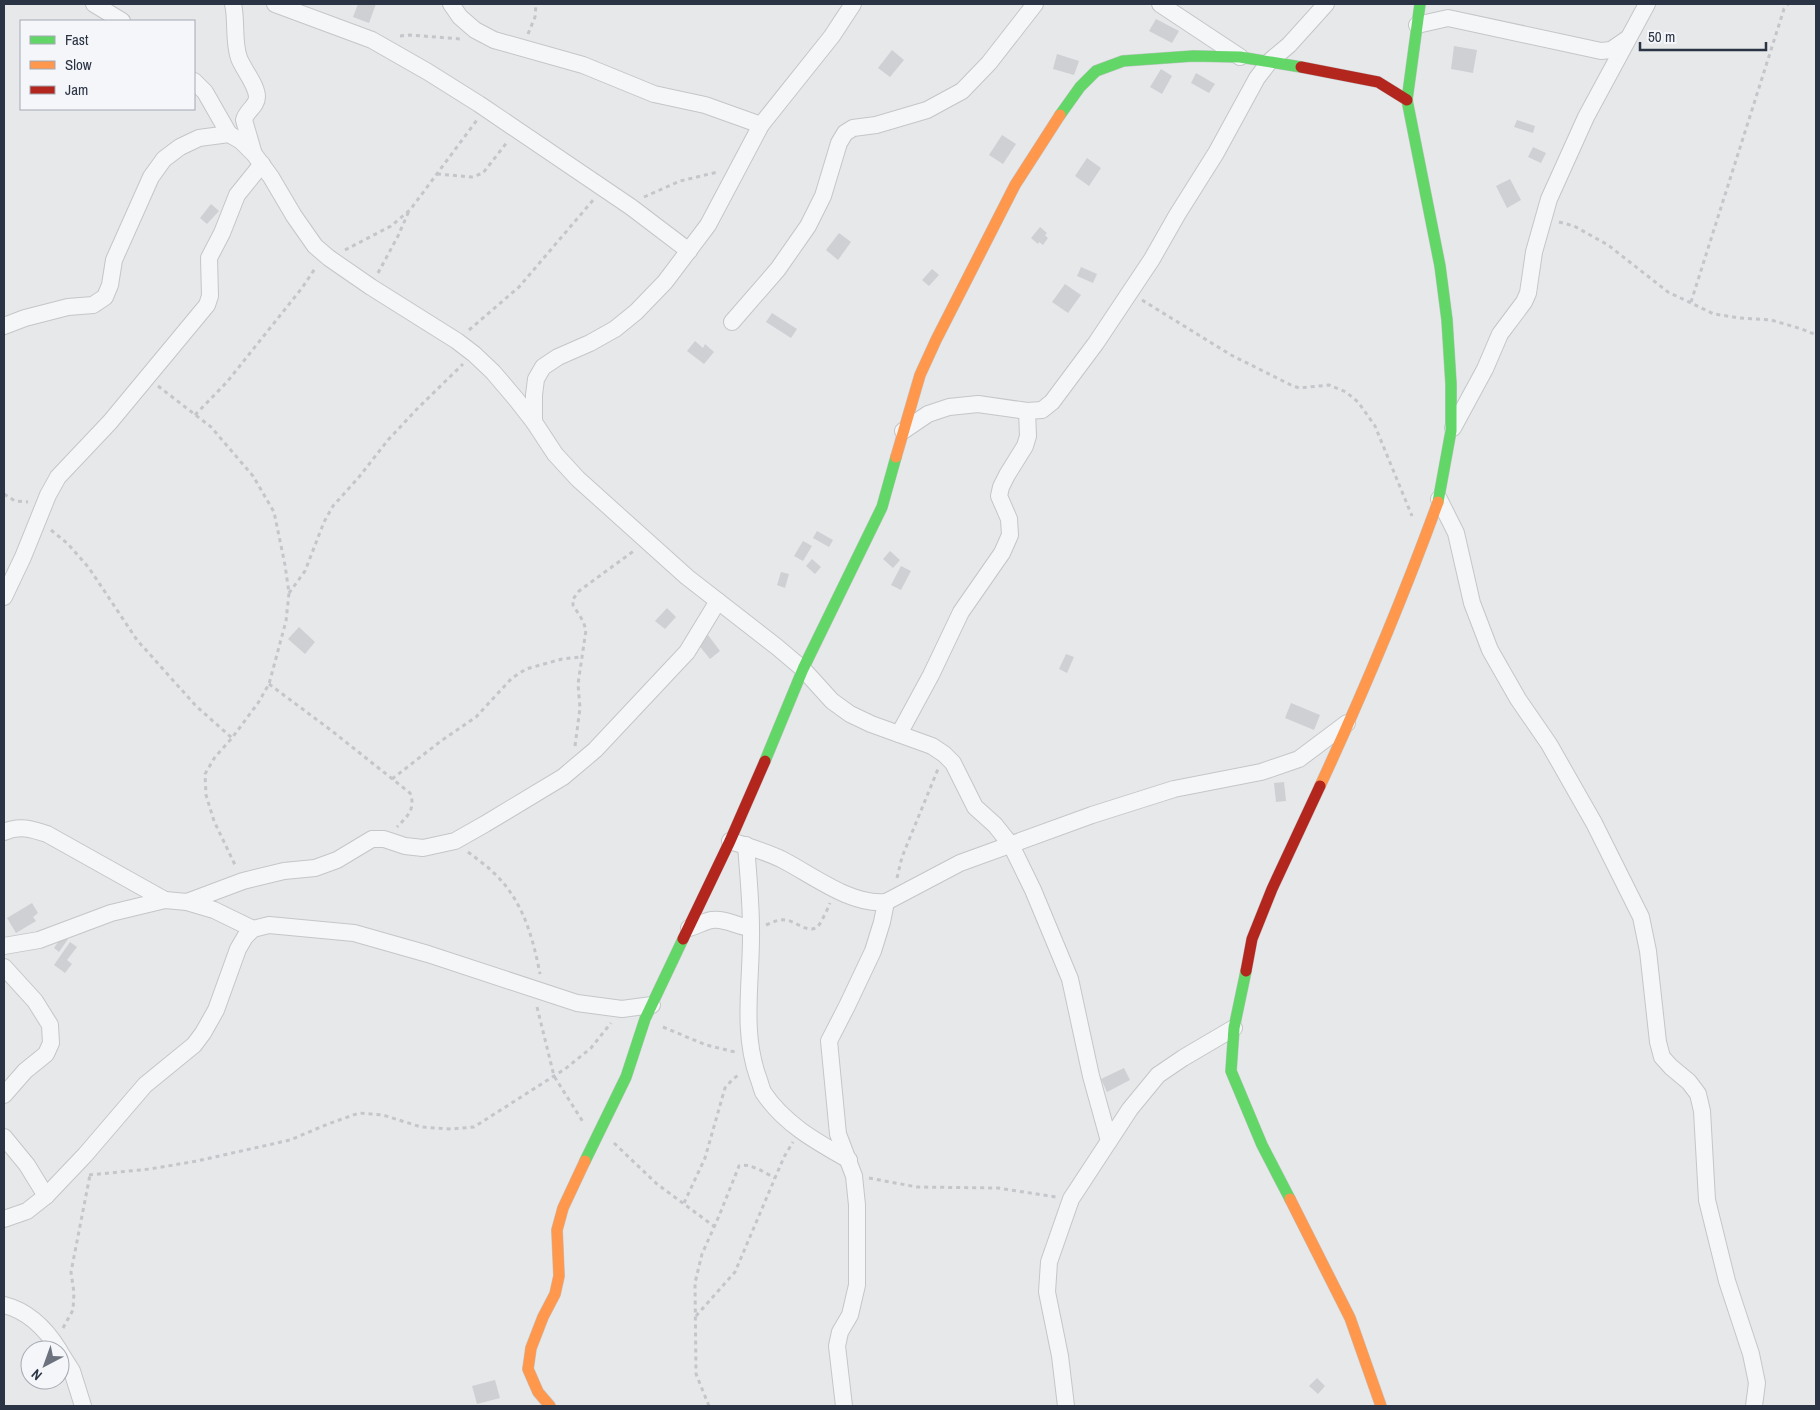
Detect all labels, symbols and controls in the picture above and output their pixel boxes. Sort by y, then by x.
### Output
legend [20,20,195,110]
scale bar [1640,20,1766,52]
text: 50 m [1648,26,1675,47]
text: Fast [65,29,89,50]
text: Slow [65,54,92,75]
text: Jam [65,79,88,100]
north arrow [20,1340,70,1390]
text: N [27,1365,46,1384]

